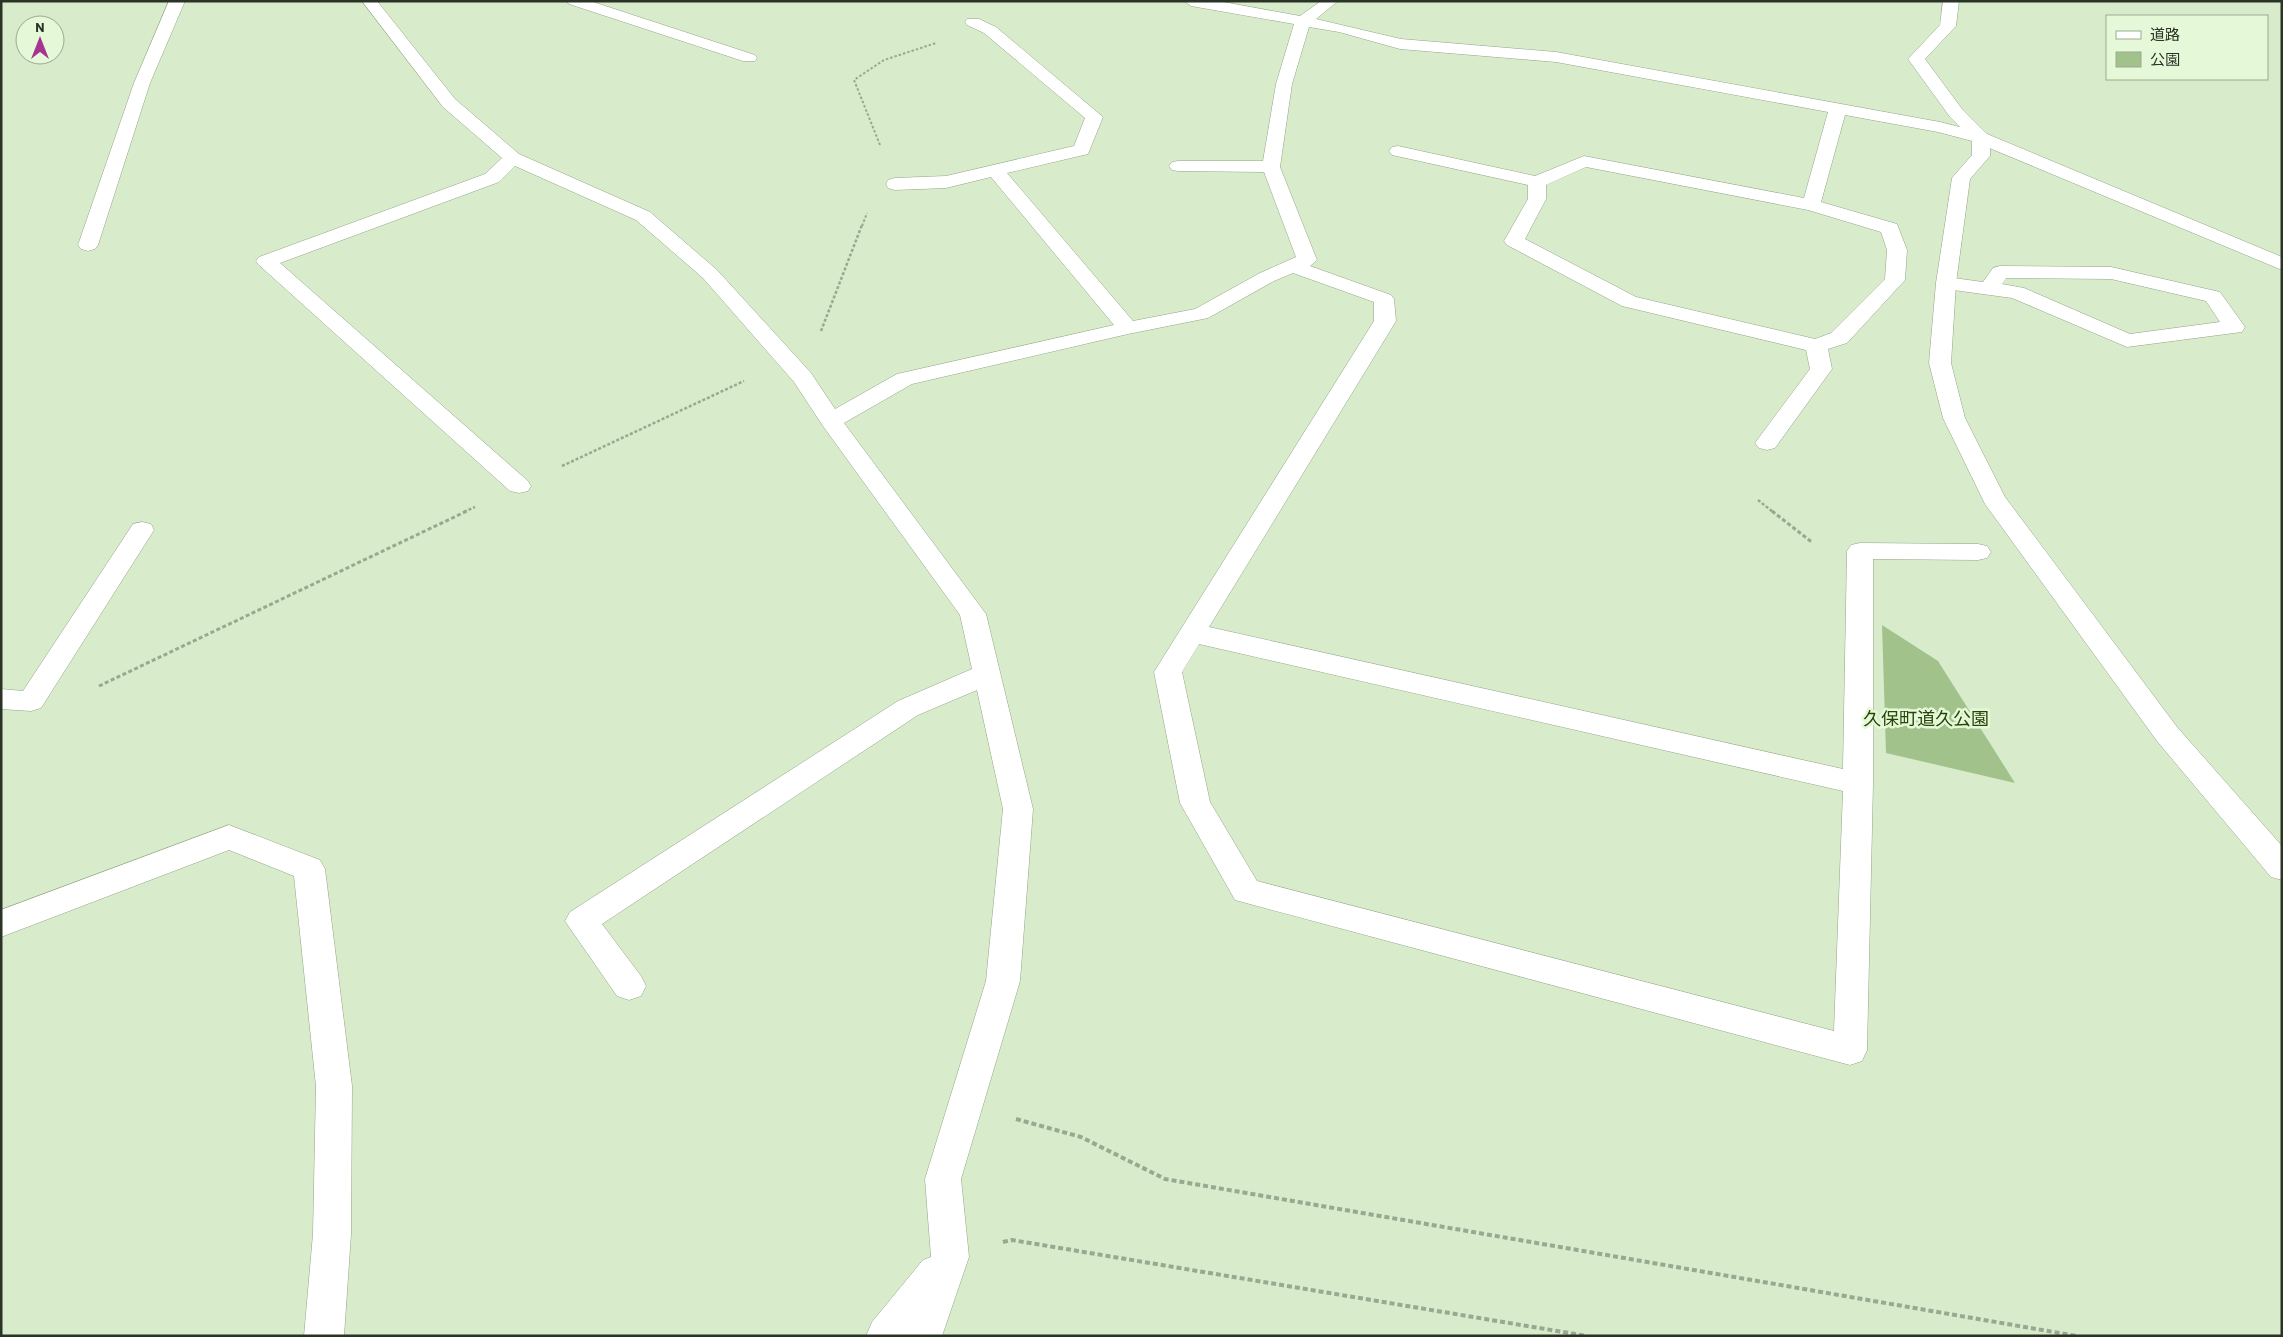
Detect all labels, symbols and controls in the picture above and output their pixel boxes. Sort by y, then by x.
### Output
north arrow [15,15,65,65]
legend [2106,15,2268,80]
text: N [35,18,45,35]
text: 道路 [2150,25,2180,43]
text: 公園 [2150,50,2180,68]
park label: 久保町道久公園 [1863,707,1989,729]

